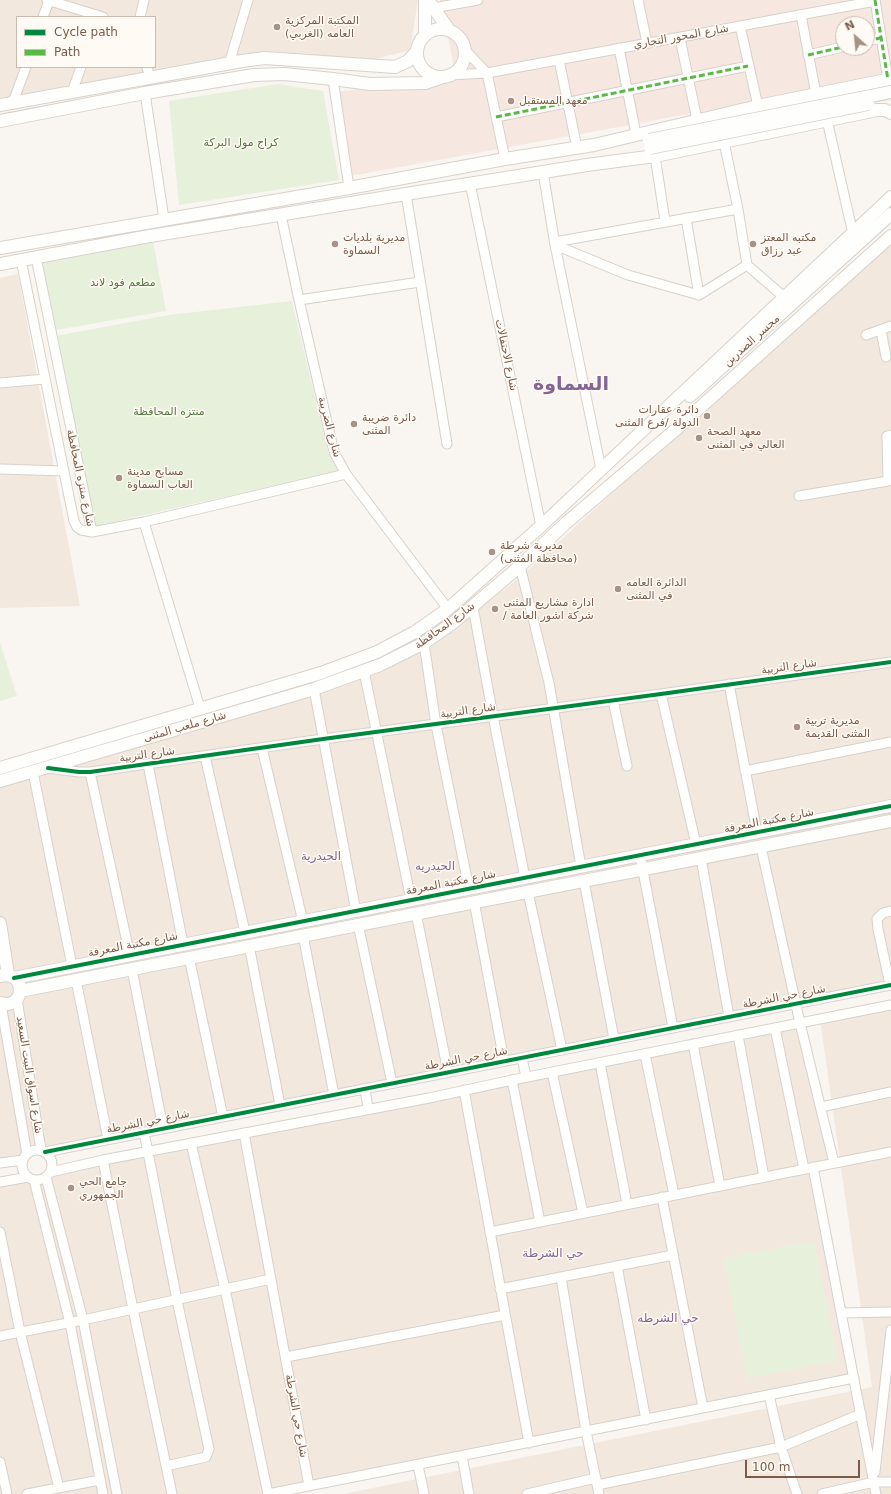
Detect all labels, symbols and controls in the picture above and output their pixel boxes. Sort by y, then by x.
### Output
place label: المكتبة المركزية العامه (الغربي) [285,14,359,40]
legend [16,16,156,68]
north arrow [835,16,875,56]
text: N [843,18,857,34]
marker: المكتبة المركزية العامه (الغربي) [272,22,282,32]
street label: شارع المحور التجاري [632,22,730,52]
text: Cycle path [54,25,118,39]
text: Path [54,45,80,59]
place label: معهد المستقبل [519,94,588,108]
marker: معهد المستقبل [506,96,516,106]
park label: كراج مول البركة [204,136,278,150]
place label: مديرية بلديات السماوة [343,231,405,257]
place label: مكتبه المعتز عبد رزاق [761,231,816,257]
marker: مديرية بلديات السماوة [330,239,340,249]
marker: مكتبه المعتز عبد رزاق [748,239,758,249]
park label: مطعم فود لاند [90,276,156,290]
street label: مجسر الصدرين [721,312,783,370]
street label: شارع الاحتفالات [492,318,520,392]
district label: السماوة [533,374,609,396]
street label: شارع الضريبة [315,395,343,459]
place label: دائرة عقارات الدولة /فرع المثنى [615,403,699,429]
park label: منتزه المحافظة [133,405,205,419]
place label: دائرة ضريبة المثنى [362,411,416,437]
marker: دائرة عقارات الدولة /فرع المثنى [702,411,712,421]
marker: دائرة ضريبة المثنى [349,419,359,429]
place label: معهد الصحة العالي في المثنى [707,425,785,451]
street label: شارع منتزه المحافظة [63,428,97,528]
marker: معهد الصحة العالي في المثنى [694,433,704,443]
place label: مسابح مدينة العاب السماوة [127,465,193,491]
marker: مسابح مدينة العاب السماوة [114,473,124,483]
place label: مديرية شرطة (محافظة المثنى) [500,539,577,565]
marker: مديرية شرطة (محافظة المثنى) [487,547,497,557]
place label: الدائرة العامه في المثنى [626,576,686,602]
marker: الدائرة العامه في المثنى [613,584,623,594]
place label: ادارة مشاريع المثنى / شركة اشور العامة [503,596,594,622]
street label: شارع المحافظة [412,600,478,652]
marker: ادارة مشاريع المثنى / شركة اشور العامة [490,604,500,614]
street label: شارع التربية [760,657,818,677]
street label: شارع التربية [439,701,497,721]
street label: شارع ملعب المثنى [142,709,228,745]
place label: مديرية تربية المثنى القديمة [805,714,870,740]
marker: مديرية تربية المثنى القديمة [792,722,802,732]
street label: شارع التربية [118,745,176,765]
street label: شارع مكتبة المعرفة [723,806,815,836]
district label: الحيدرية [301,850,341,864]
district label: الحيدريه [415,860,455,874]
street label: شارع مكتبة المعرفة [405,868,497,898]
street label: شارع مكتبة المعرفة [87,930,179,960]
street label: شارع حي الشرطة [741,982,827,1012]
street label: شارع اسواق البيت السعيد [13,1015,45,1135]
street label: شارع حي الشرطة [423,1044,509,1074]
street label: شارع حي الشرطة [105,1107,191,1137]
place label: جامع الحي الجمهوري [79,1175,127,1201]
marker: جامع الحي الجمهوري [66,1183,76,1193]
district label: حي الشرطة [522,1247,584,1261]
district label: حي الشرطه [637,1312,699,1326]
street label: شارع حي الشرطة [282,1373,310,1459]
scale bar [747,1452,862,1478]
text: 100 m [752,1460,790,1474]

